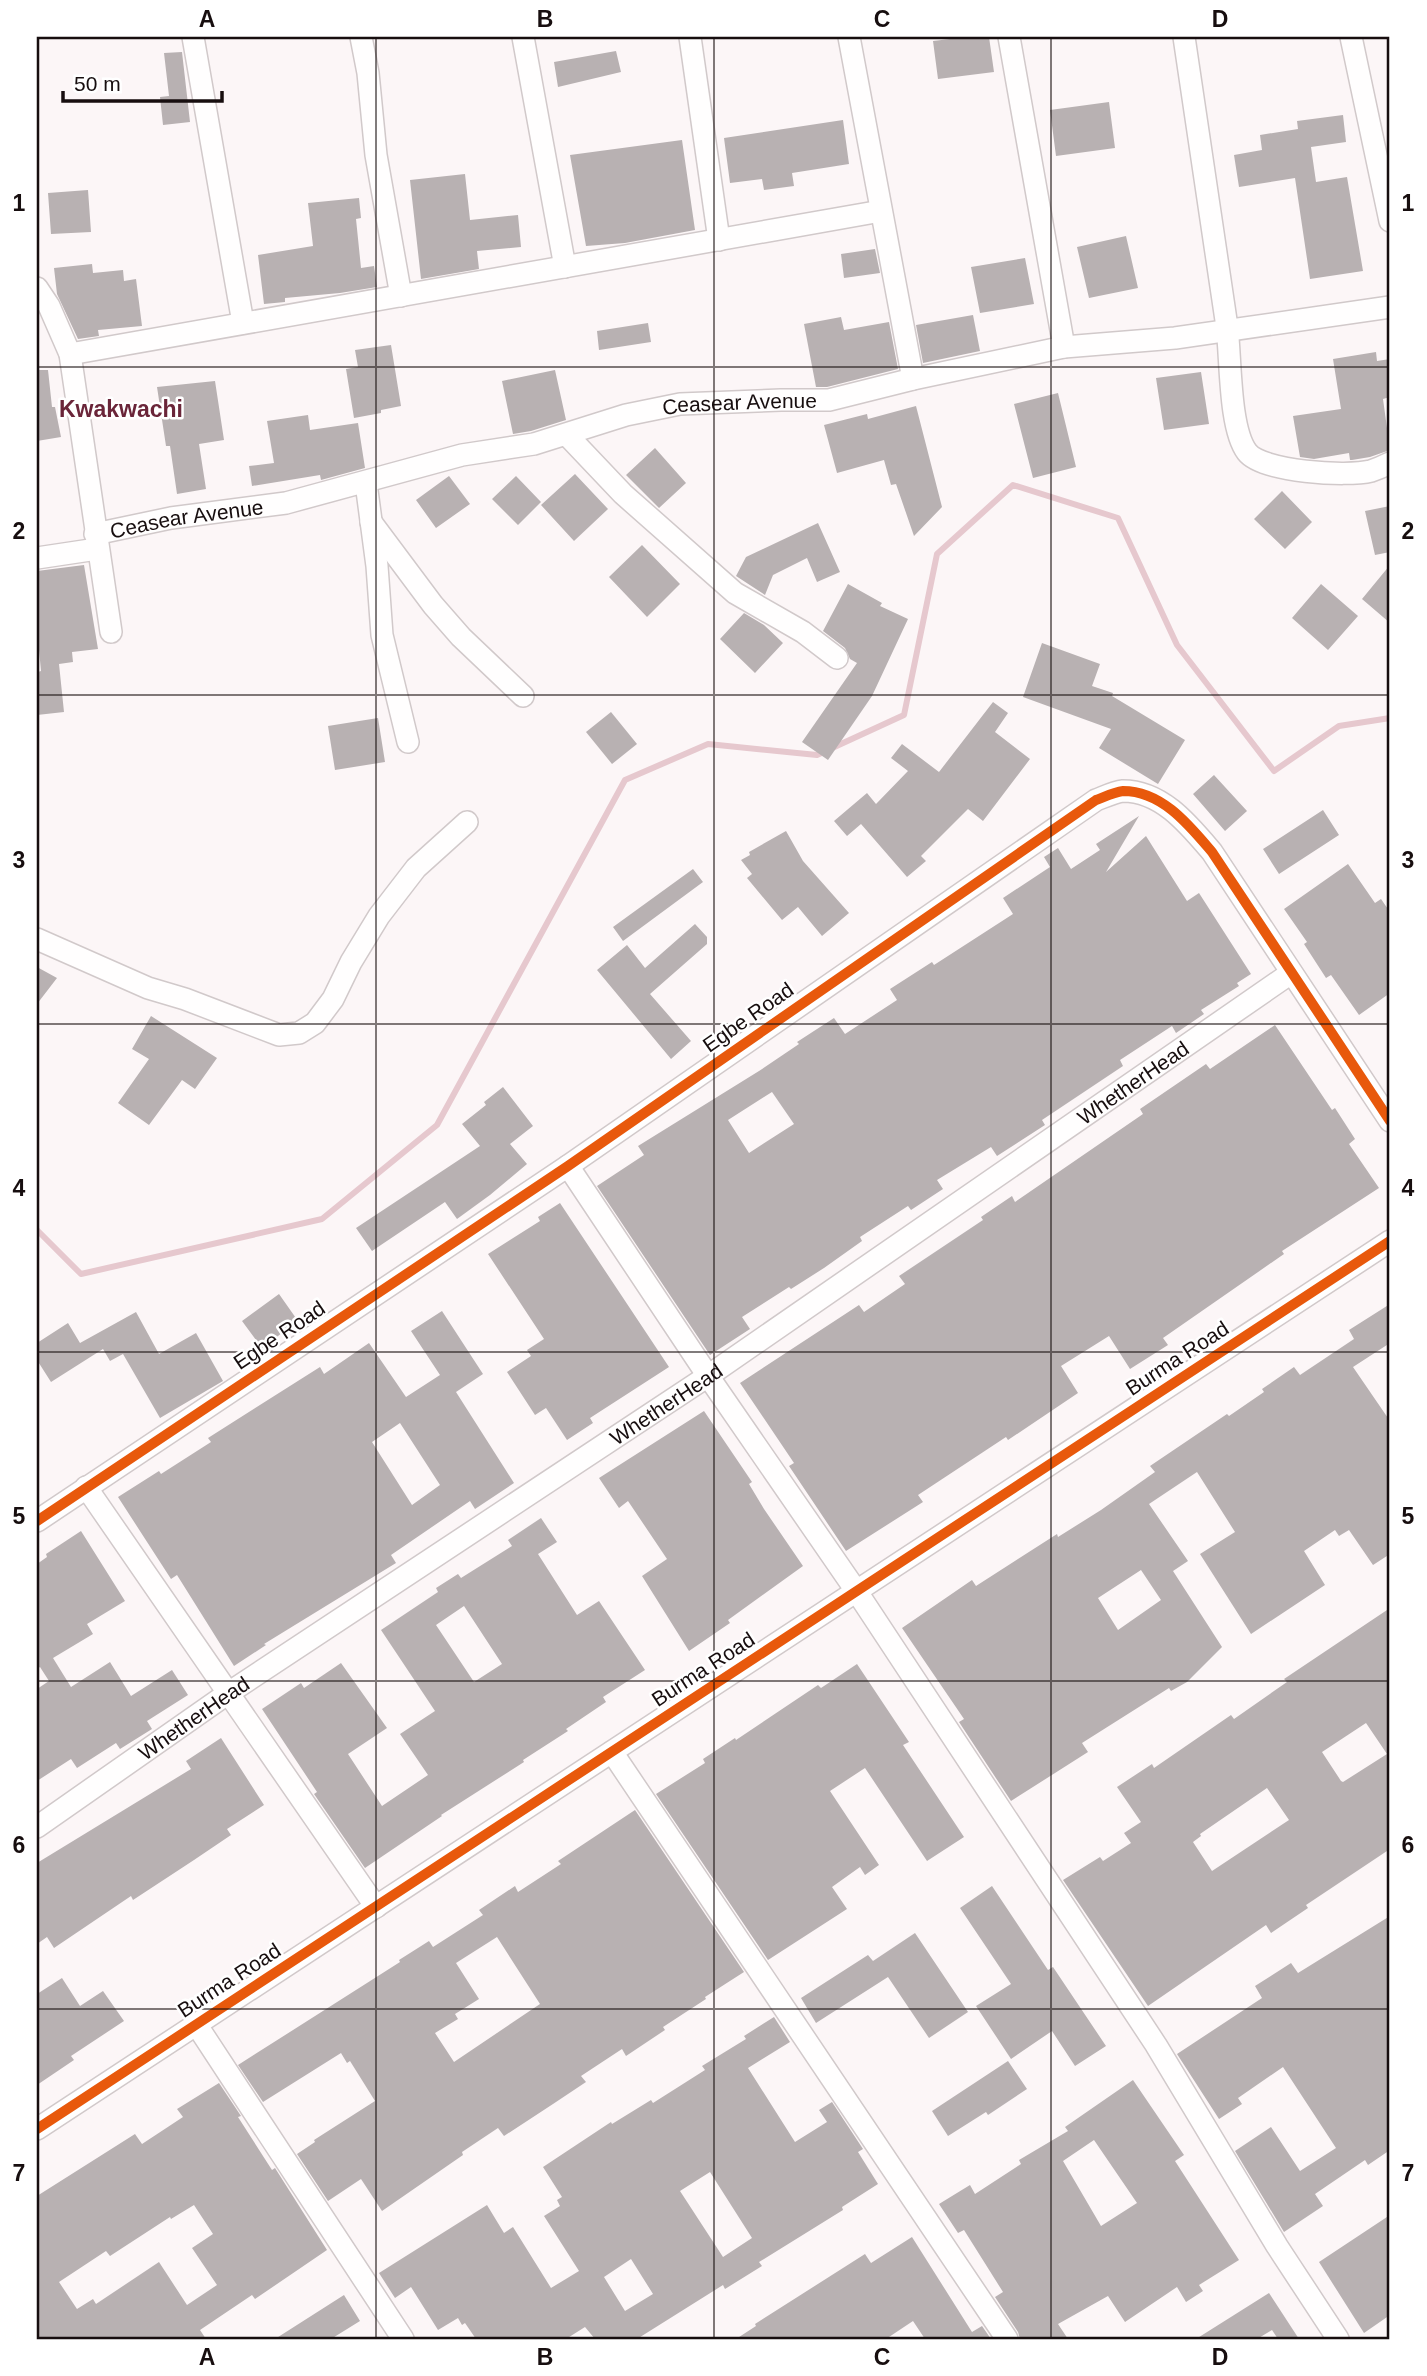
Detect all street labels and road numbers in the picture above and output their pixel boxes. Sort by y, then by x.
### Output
street label: Ceasear Avenue [660,388,817,419]
street label: Ceasear Avenue [108,495,265,542]
street label: Egbe Road [698,977,798,1057]
street label: WhetherHead [1073,1036,1193,1129]
street label: Egbe Road [229,1296,329,1374]
street label: Burma Road [1121,1316,1233,1400]
street label: WhetherHead [605,1358,726,1449]
street label: Burma Road [647,1627,759,1711]
street label: WhetherHead [134,1671,253,1764]
street label: Burma Road [173,1938,285,2022]

